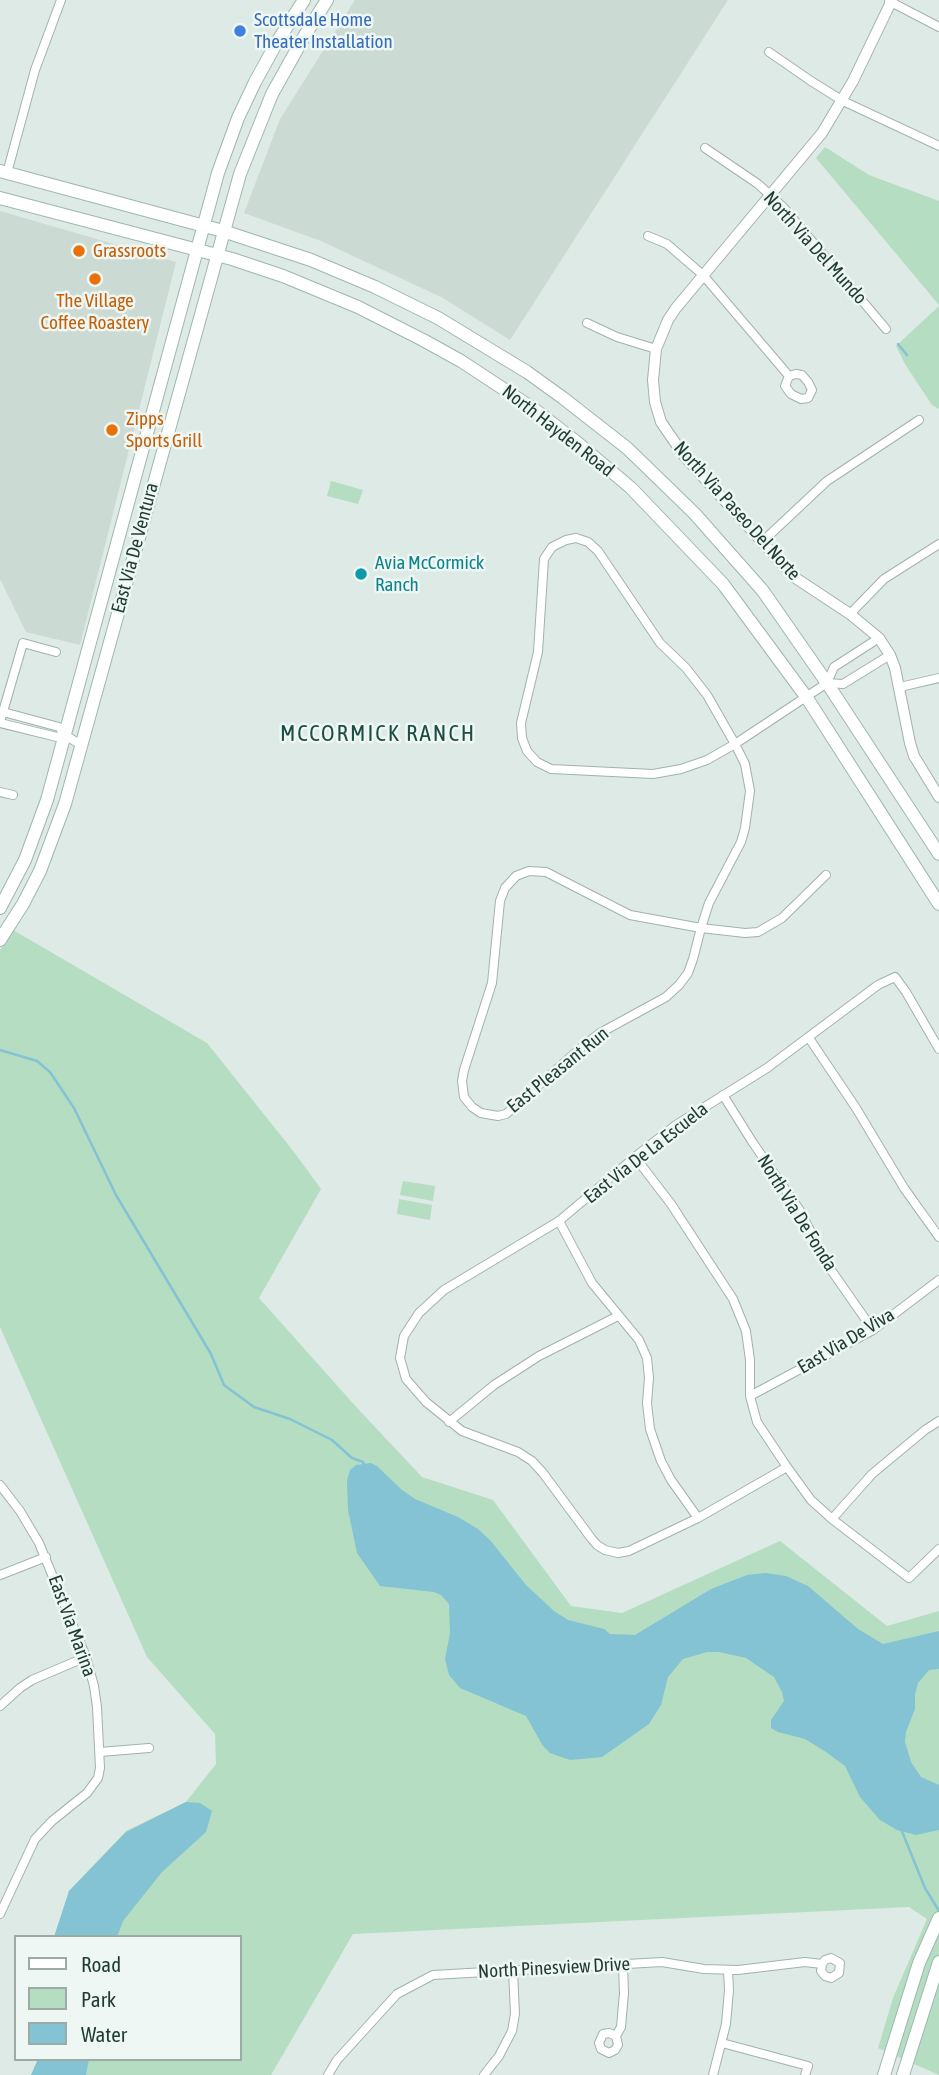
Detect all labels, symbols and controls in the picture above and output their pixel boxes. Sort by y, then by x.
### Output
place label: Scottsdale Home Theater Installation [254,9,393,53]
marker: Scottsdale Home Theater Installation [232,23,248,39]
street label: North Via Del Mundo [758,187,872,309]
place label: Grassroots [93,240,166,262]
marker: Grassroots [71,243,87,259]
marker: The Village Coffee Roastery [87,271,103,287]
place label: The Village Coffee Roastery [41,290,149,334]
street label: North Hayden Road [497,380,619,482]
place label: Zipps Sports Grill [126,408,202,452]
marker: Zipps Sports Grill [104,422,120,438]
street label: North Via Paseo Del Norte [669,437,805,585]
street label: East Via De Ventura [107,480,163,616]
place label: Avia McCormick Ranch [375,552,484,596]
marker: Avia McCormick Ranch [353,566,369,582]
district label: MCCORMICK RANCH [282,720,474,748]
street label: East Pleasant Run [503,1022,613,1118]
street label: East Via De La Escuela [579,1098,713,1208]
street label: North Via De Fonda [752,1151,842,1275]
street label: East Via De Viva [793,1303,899,1379]
street label: East Via Marina [43,1572,101,1680]
legend [14,1935,242,2061]
text: Road [81,1952,121,1976]
street label: North Pinesview Drive [477,1953,631,1983]
text: Park [81,1987,116,2011]
text: Water [81,2022,127,2046]

